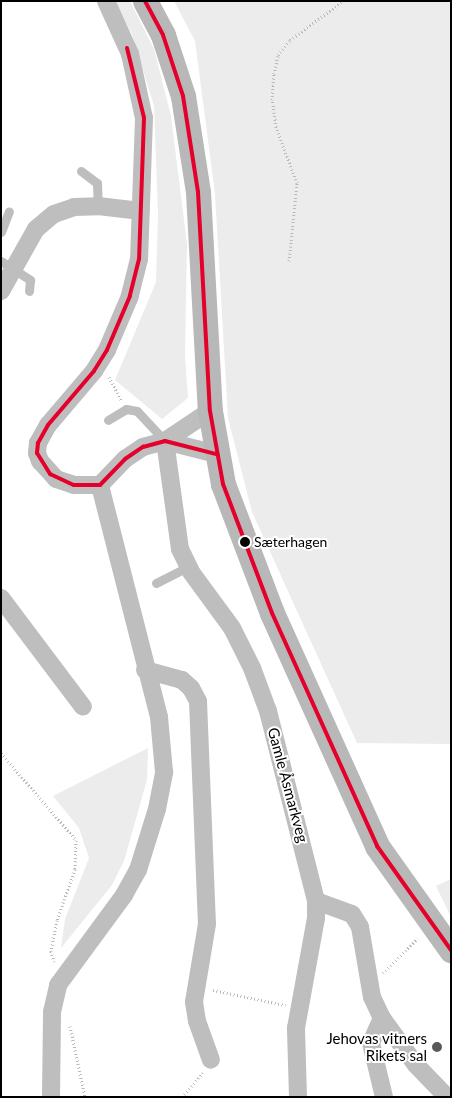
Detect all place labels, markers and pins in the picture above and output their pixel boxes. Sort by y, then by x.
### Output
place label: Sæterhagen [254,534,327,550]
marker: Sæterhagen [240,537,250,547]
place label: Jehovas vitners Rikets sal [326,1029,427,1064]
marker: Jehovas vitners Rikets sal [431,1041,443,1053]

